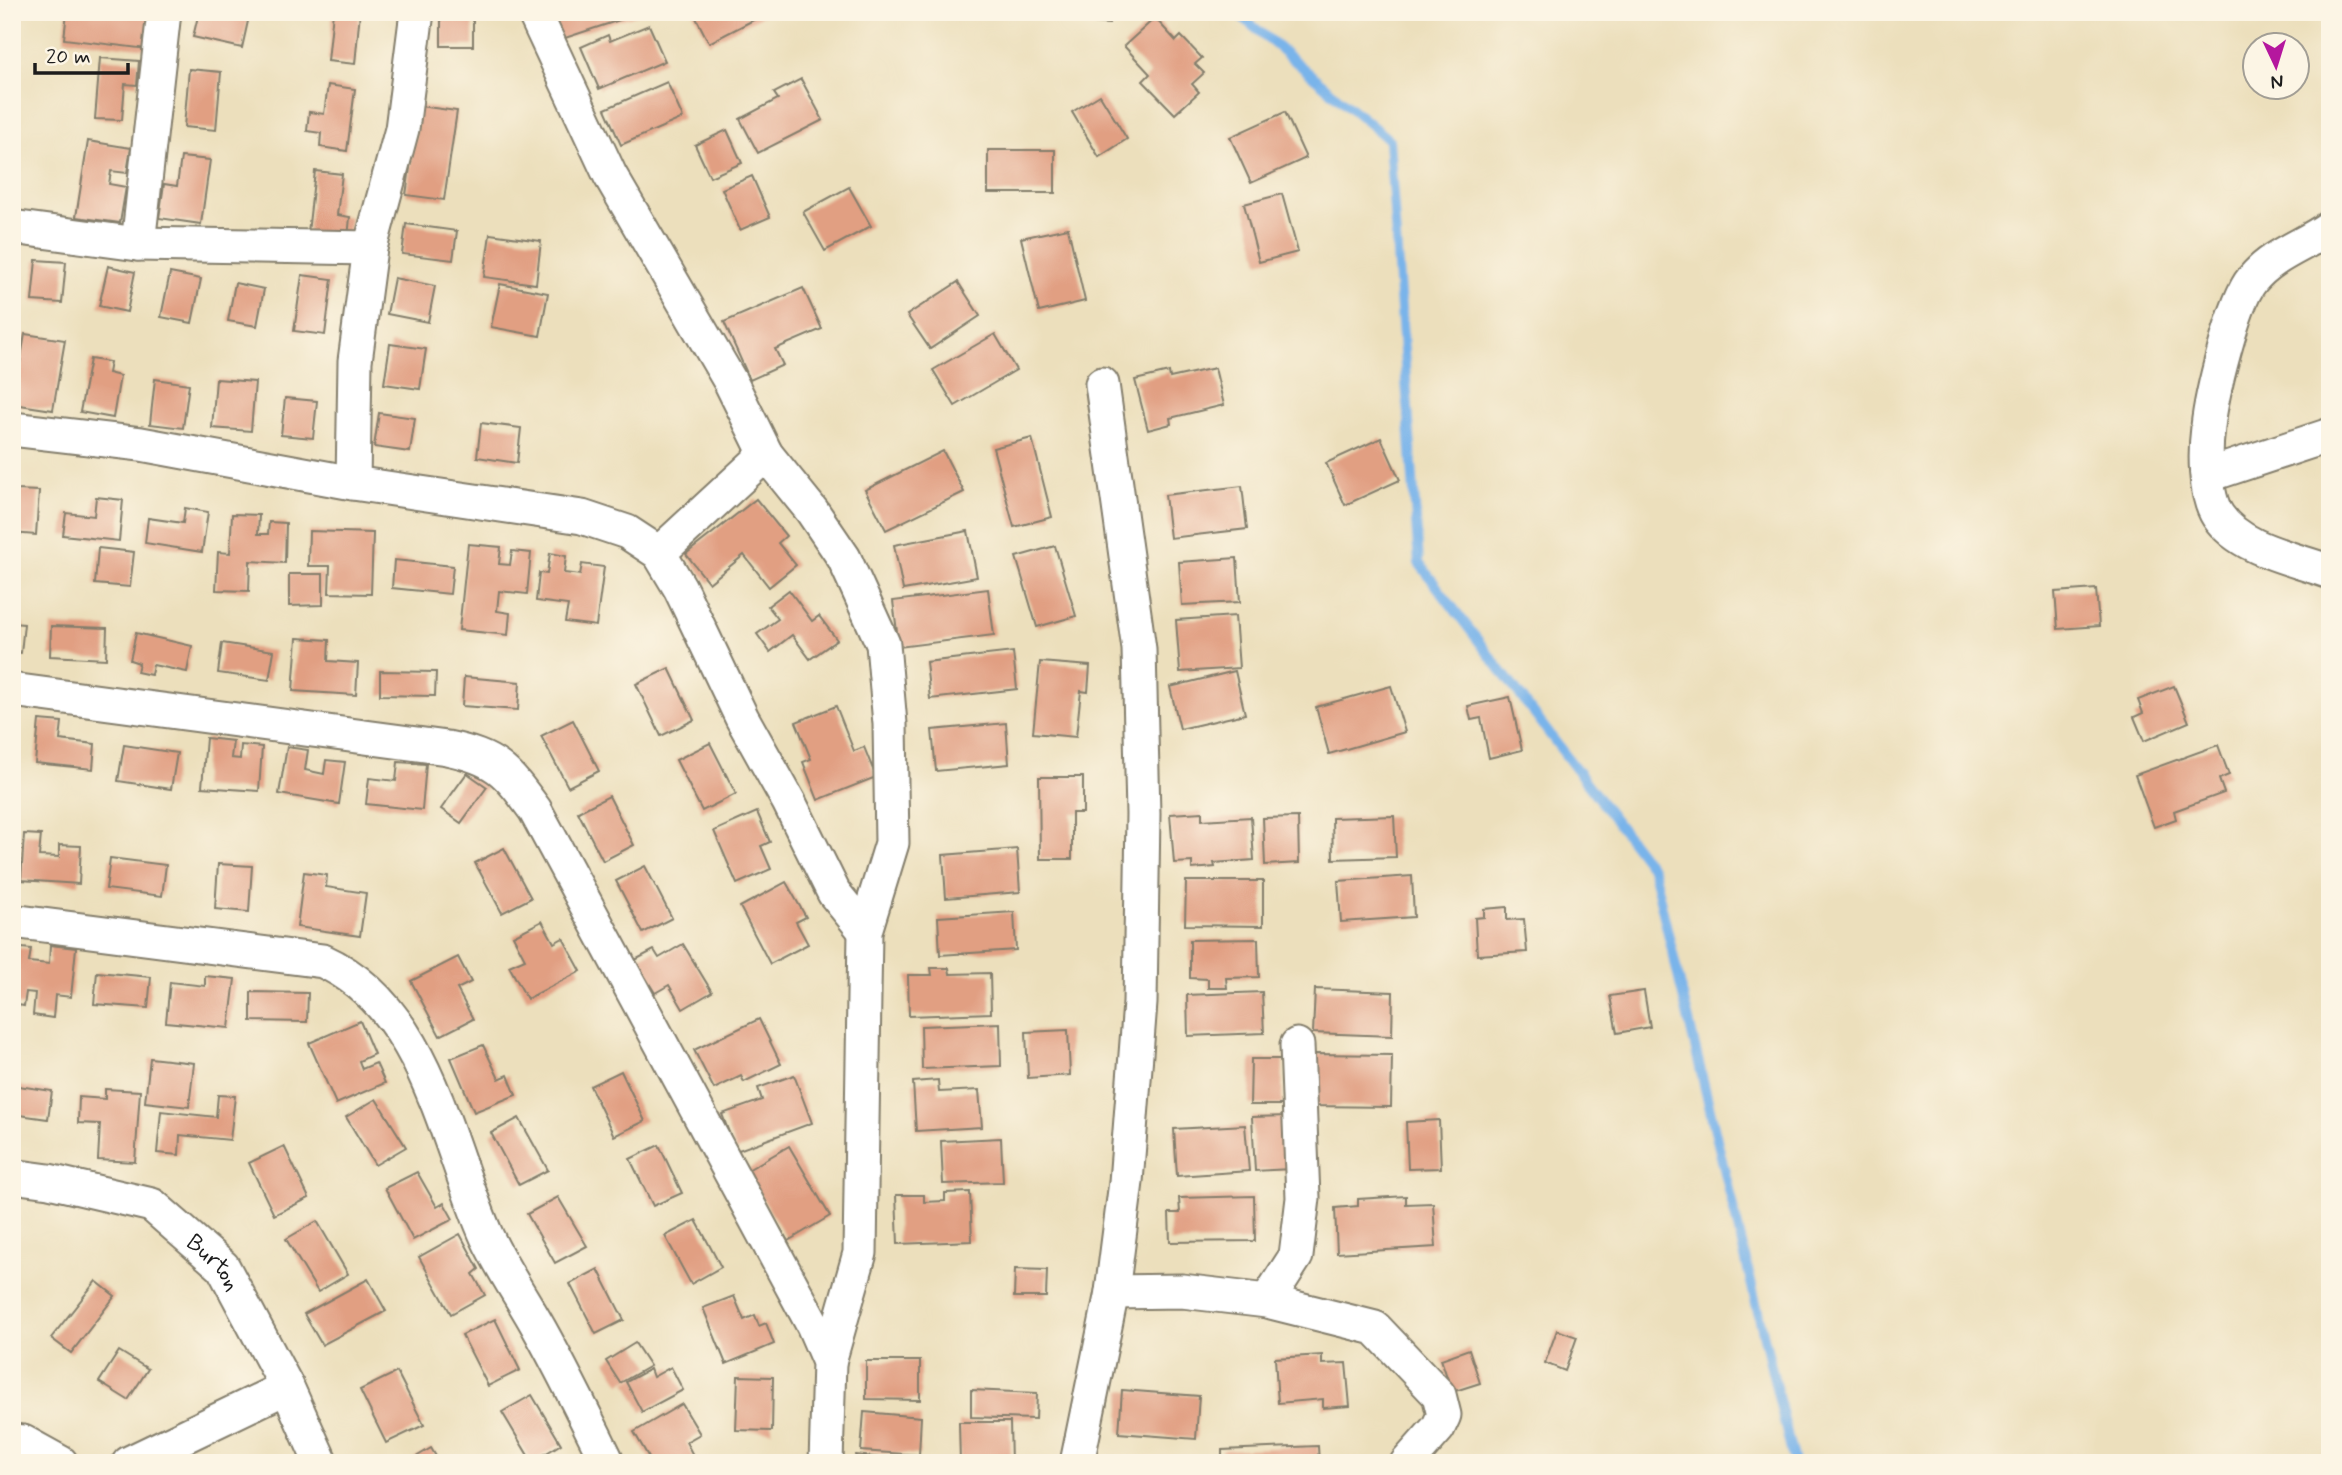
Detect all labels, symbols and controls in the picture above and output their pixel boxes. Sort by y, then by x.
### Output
scale bar [35,32,128,76]
north arrow [2240,32,2310,102]
text: 20 m [46,43,91,71]
text: N [2270,69,2284,94]
street label: Burton [179,1228,247,1297]

